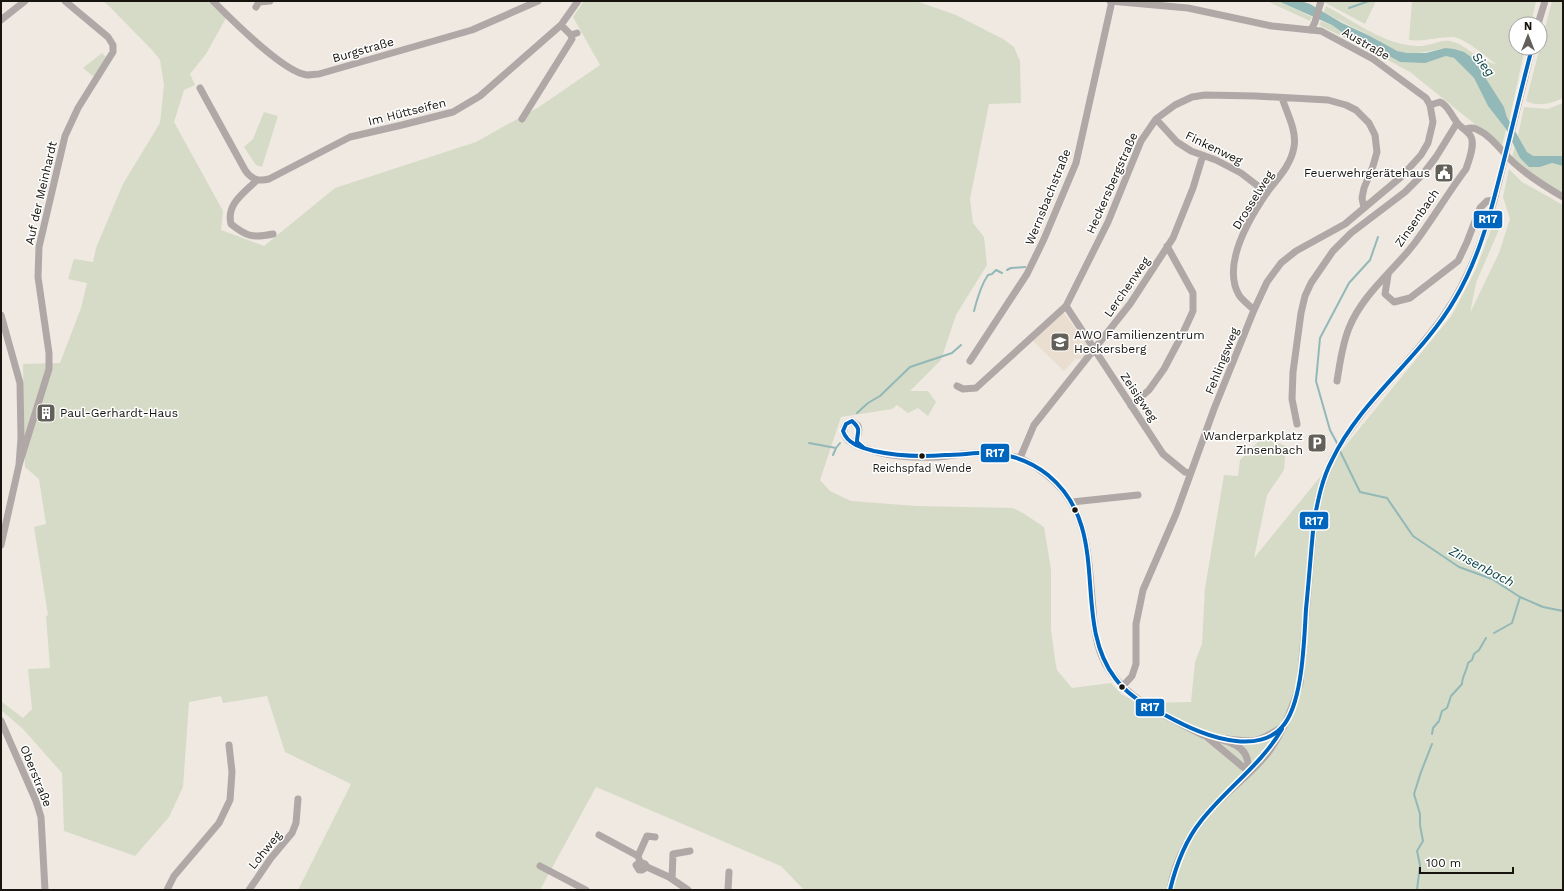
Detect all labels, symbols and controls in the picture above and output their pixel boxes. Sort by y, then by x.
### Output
north arrow [1508,16,1548,56]
text: N [1524,20,1532,33]
street label: Austraße [1340,25,1392,63]
street label: Burgstraße [331,35,395,65]
water label: Sieg [1469,49,1498,80]
street label: Im Hüttseifen [367,96,447,128]
street label: Finkenweg [1183,128,1245,168]
street label: Heckersbergstraße [1083,130,1141,236]
street label: Auf der Meinhardt [22,140,60,246]
street label: Wernsbachstraße [1022,147,1074,247]
public building icon: Feuerwehrgerätehaus [1433,162,1455,184]
place label: Feuerwehrgerätehaus [1304,166,1430,180]
street label: Drosselweg [1229,167,1277,232]
street label: Zinsenbach [1392,186,1442,250]
line badge: R17 [1473,210,1503,229]
text: R17 [1478,213,1498,226]
street label: Lerchenweg [1101,254,1153,320]
street label: Fehlingsweg [1202,325,1242,396]
place label: AWO Familienzentrum Heckersberg [1074,328,1205,356]
school or university icon: AWO Familienzentrum Heckersberg [1049,331,1071,353]
street label: Zeisigweg [1117,370,1161,425]
building icon: Paul-Gerhardt-Haus [35,402,57,424]
place label: Paul-Gerhardt-Haus [60,406,178,420]
place label: Wanderparkplatz Zinsenbach [1203,429,1303,457]
parking icon: Wanderparkplatz Zinsenbach [1306,432,1328,454]
line badge: R17 [980,443,1010,463]
text: R17 [985,447,1005,460]
marker: Reichspfad Wende [917,451,927,461]
place label: Reichspfad Wende [872,462,972,475]
unlabelled marker [1070,505,1080,515]
line badge: R17 [1299,511,1329,530]
text: R17 [1304,515,1324,528]
water label: Zinsenbach [1446,543,1517,590]
unlabelled marker [1117,682,1127,692]
line badge: R17 [1135,698,1165,717]
text: R17 [1140,701,1160,714]
street label: Oberstraße [17,743,55,809]
street label: Lohweg [245,828,285,872]
scale bar [1420,849,1513,875]
text: 100 m [1426,856,1461,870]

